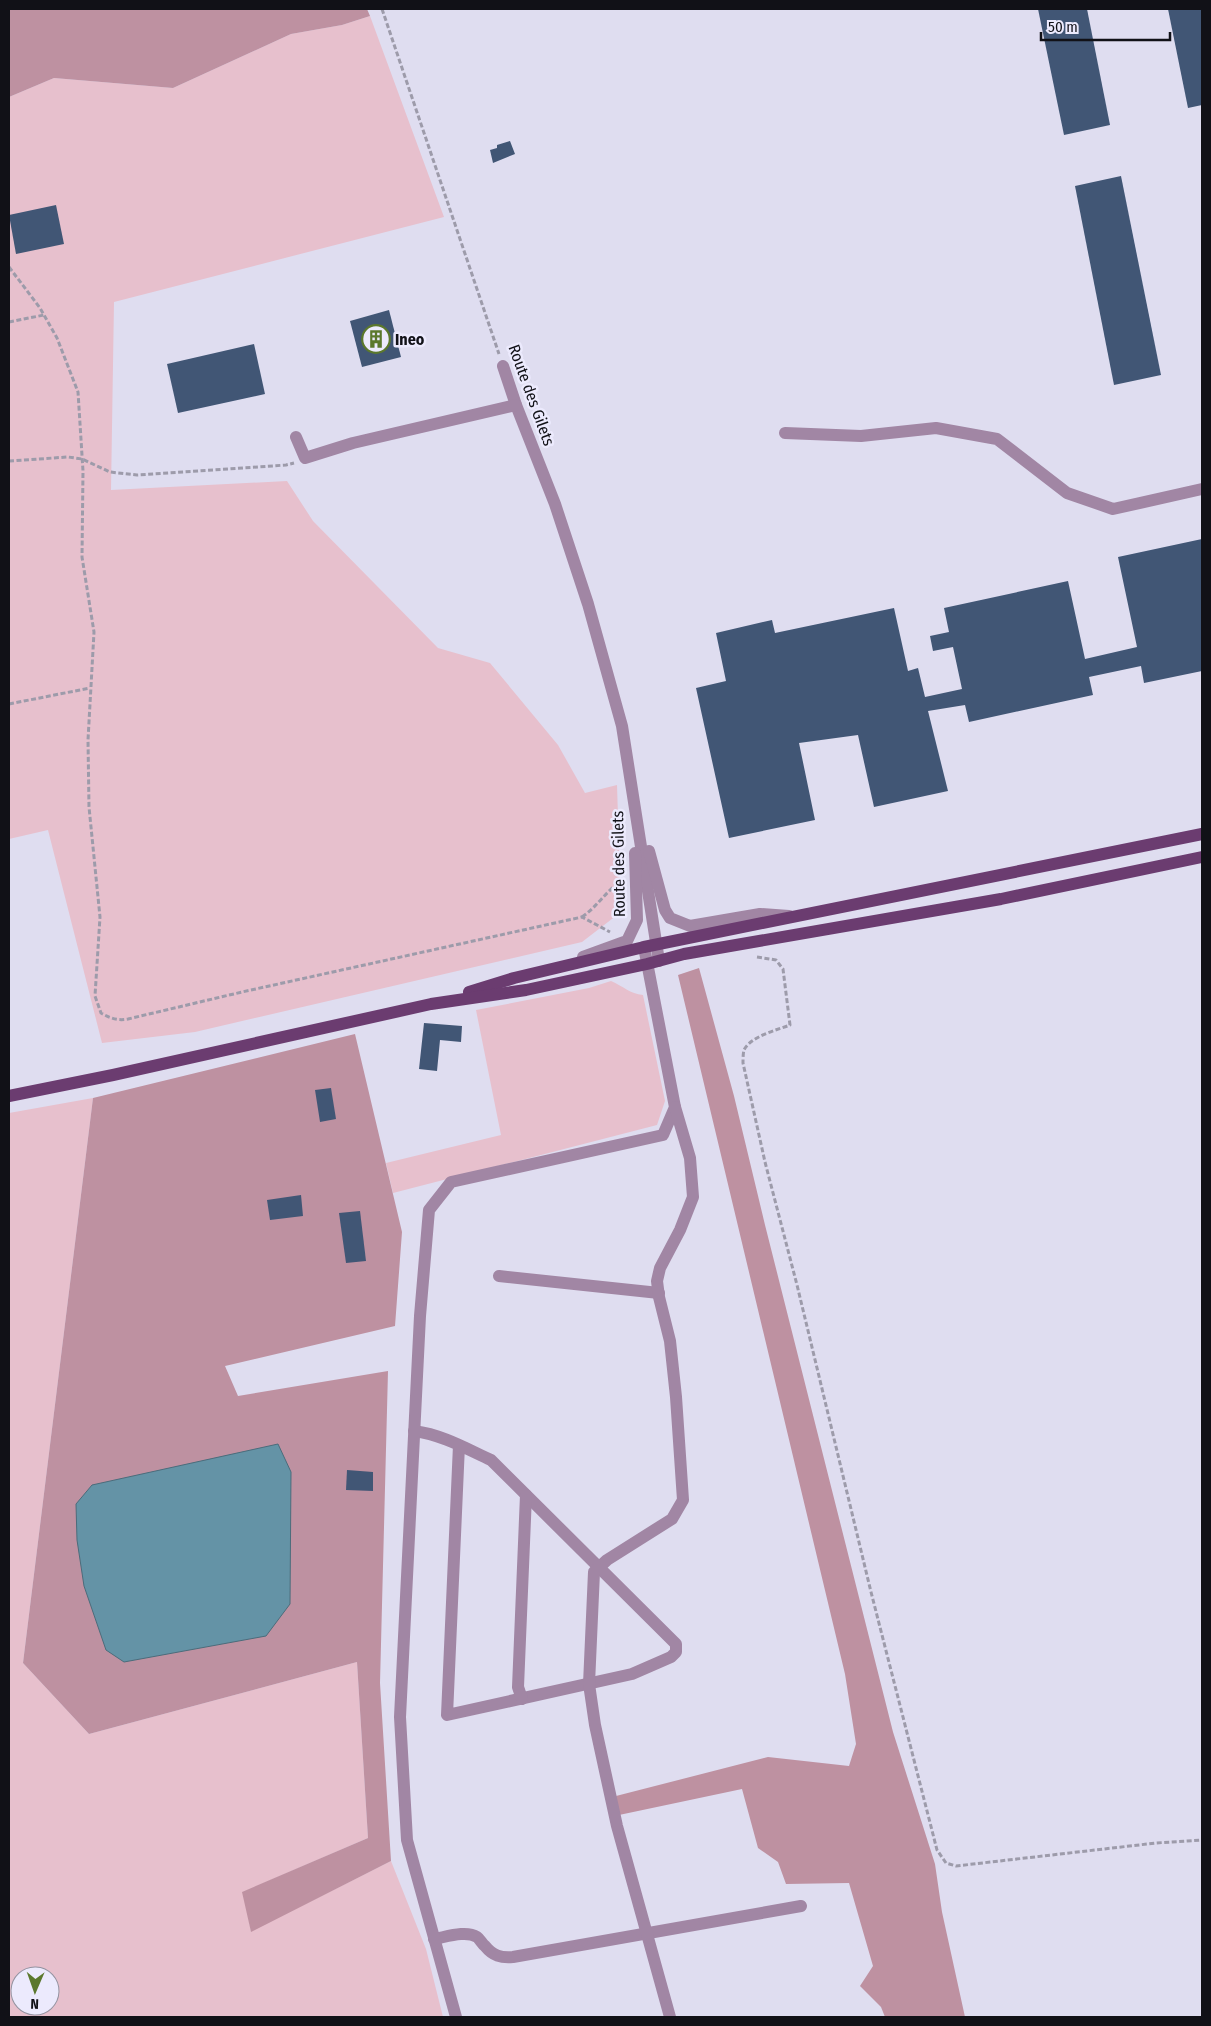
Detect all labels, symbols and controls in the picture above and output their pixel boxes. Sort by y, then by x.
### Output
scale bar [1041,10,1170,42]
text: 50 m [1048,18,1078,36]
building icon: Ineo [361,324,391,354]
place label: Ineo [395,330,425,349]
street label: Route des Gilets [504,342,559,449]
street label: Route des Gilets [608,811,629,917]
north arrow [10,1966,60,2016]
text: N [30,1995,39,2012]

